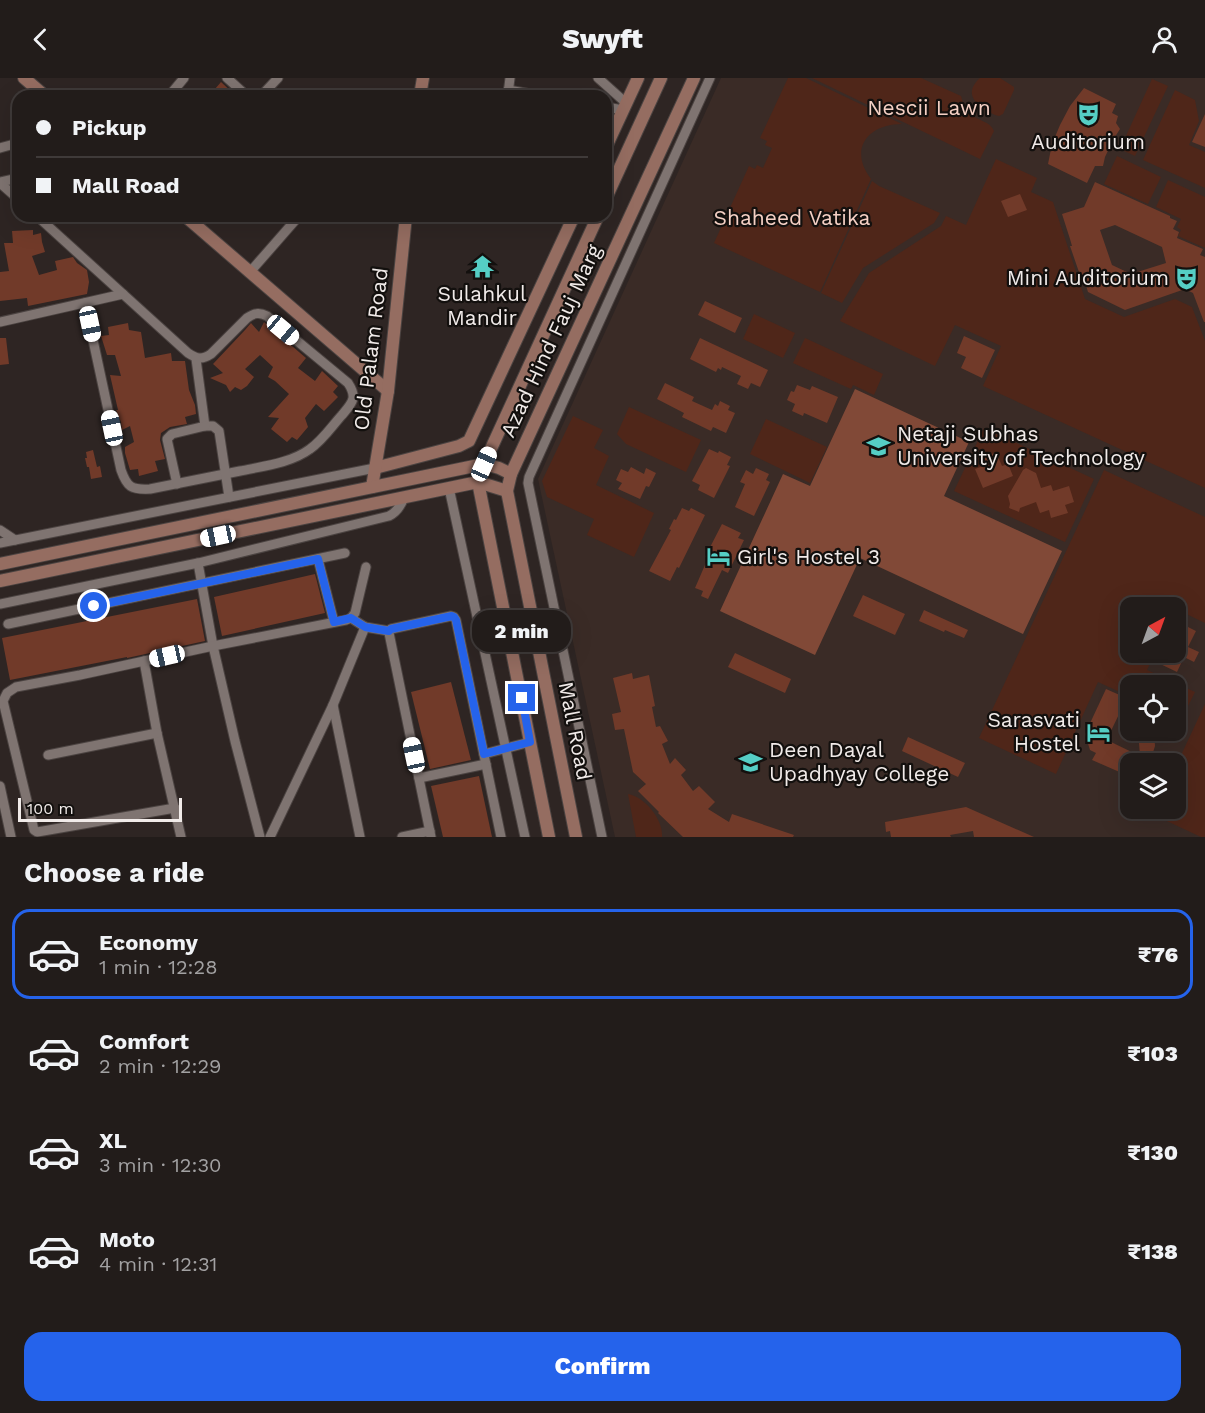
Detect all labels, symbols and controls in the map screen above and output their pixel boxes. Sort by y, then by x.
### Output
icon: back [24,23,57,56]
text: Swyft [562,23,643,55]
icon: person [1148,23,1181,56]
park label: Nescii Lawn [867,95,991,120]
theatre icon: Auditorium [1075,101,1101,127]
text: Pickup [72,115,147,140]
place label: Auditorium [1031,129,1145,154]
text: Mall Road [72,173,180,198]
park label: Shaheed Vatika [714,205,871,230]
street label: Azad Hind Fauj Marg [495,240,607,441]
temple icon: Sulahkul Mandir [469,253,495,279]
place label: Mini Auditorium [1007,265,1169,290]
theatre icon: Mini Auditorium [1174,265,1200,291]
street label: Old Palam Road [348,266,393,432]
place label: Sulahkul Mandir [438,281,527,330]
car [77,305,103,343]
car [263,312,303,348]
car [99,409,125,447]
place label: Netaji Subhas University of Technology [897,421,1145,470]
school or university icon: Netaji Subhas University of Technology [866,433,892,459]
car [468,444,500,484]
car [199,523,237,549]
hotel icon: Girl's Hostel 3 [706,544,732,570]
place label: Girl's Hostel 3 [737,544,880,569]
route start [80,592,107,619]
north arrow [1120,597,1186,663]
map controls [1120,597,1186,819]
callout: 2 min [472,611,572,653]
text: 2 min [494,619,549,643]
car [147,643,187,669]
button: locate [1120,675,1186,741]
street label: Mall Road [554,679,597,782]
route end [508,684,535,711]
place label: Sarasvati Hostel [987,707,1081,756]
hotel icon: Sarasvati Hostel [1085,719,1111,745]
car [401,736,427,774]
place label: Deen Dayal Upadhyay College [769,737,949,786]
school or university icon: Deen Dayal Upadhyay College [738,749,764,775]
button: layers [1120,753,1186,819]
scale bar [18,795,182,822]
text: 100 m [27,799,74,818]
text: Choose a ride [24,857,204,889]
icon: car [27,927,81,981]
text: Economy [99,930,198,955]
text: ₹76 [1138,942,1178,967]
text: 1 min · 12:28 [99,955,218,979]
icon: car [27,1026,81,1080]
text: Comfort [99,1029,189,1054]
text: ₹103 [1127,1041,1178,1066]
text: 2 min · 12:29 [99,1054,221,1078]
icon: car [27,1125,81,1179]
text: XL [99,1128,127,1153]
text: ₹130 [1127,1140,1178,1165]
text: 3 min · 12:30 [99,1153,221,1177]
icon: car [27,1224,81,1278]
text: Moto [99,1227,155,1252]
text: ₹138 [1128,1239,1178,1264]
text: 4 min · 12:31 [99,1252,217,1276]
button: Confirm [24,1332,1181,1401]

